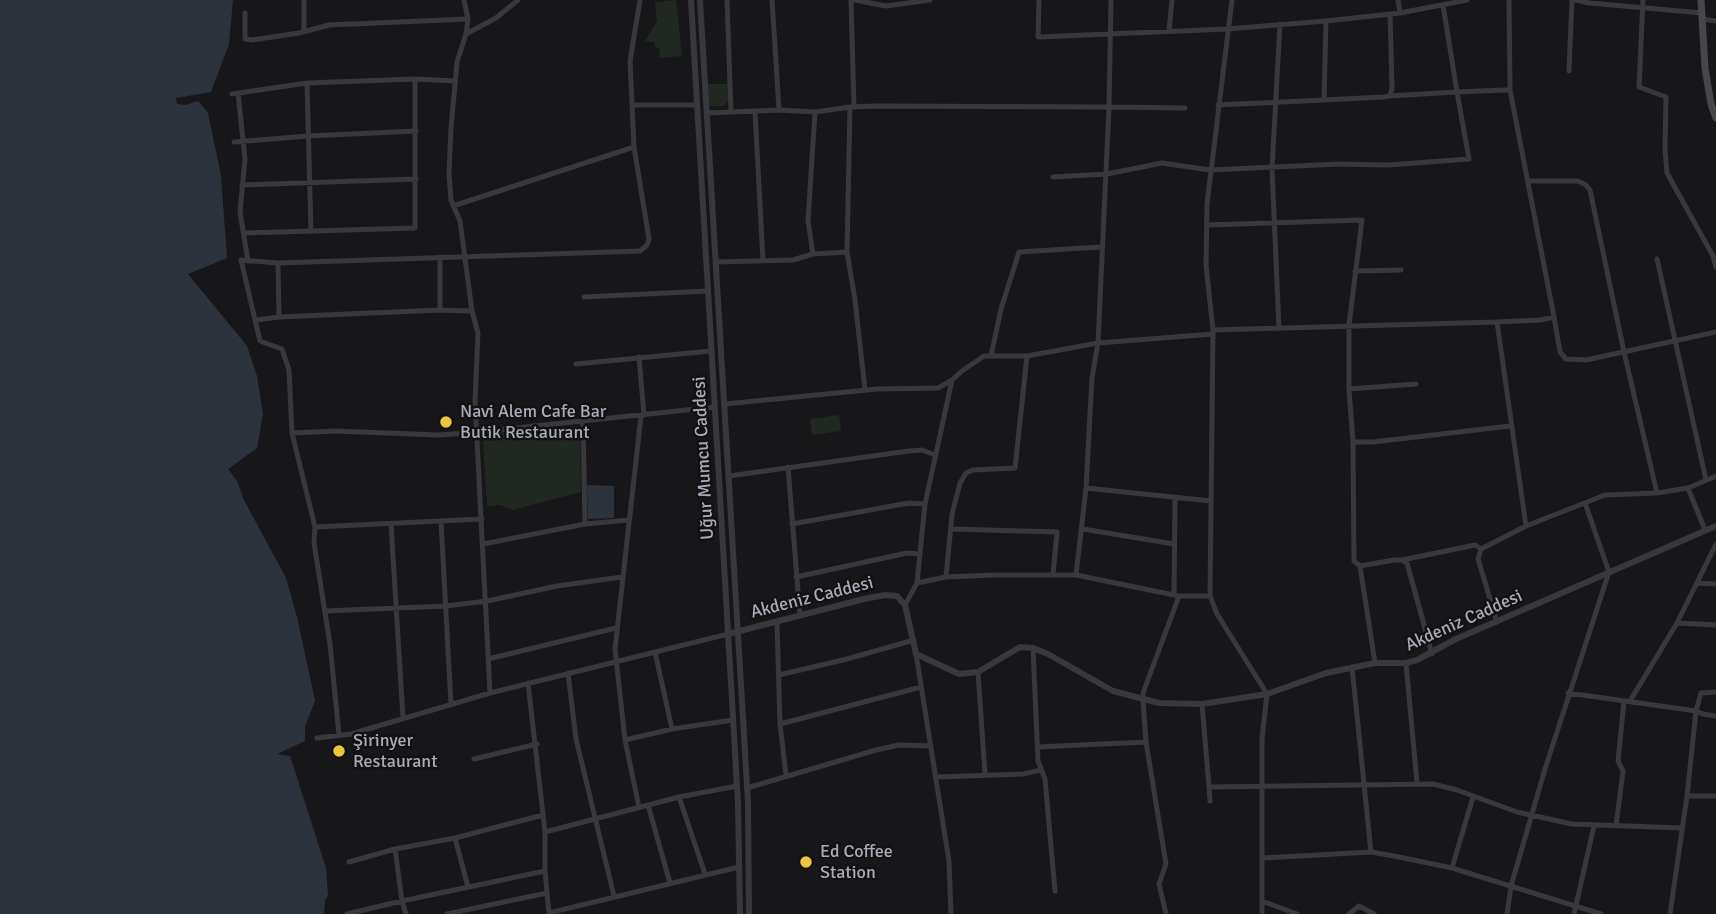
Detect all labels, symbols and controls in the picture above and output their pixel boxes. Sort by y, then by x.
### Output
street label: Uğur Mumcu Caddesi [689,376,719,540]
place label: Navi Alem Cafe Bar Butik Restaurant [460,401,606,444]
marker: Navi Alem Cafe Bar Butik Restaurant [438,414,454,430]
street label: Akdeniz Caddesi [748,572,876,624]
street label: Akdeniz Caddesi [1402,586,1526,656]
place label: Şirinyer Restaurant [353,730,437,772]
marker: Şirinyer Restaurant [331,743,347,759]
place label: Ed Coffee Station [820,841,893,884]
marker: Ed Coffee Station [798,854,814,870]

